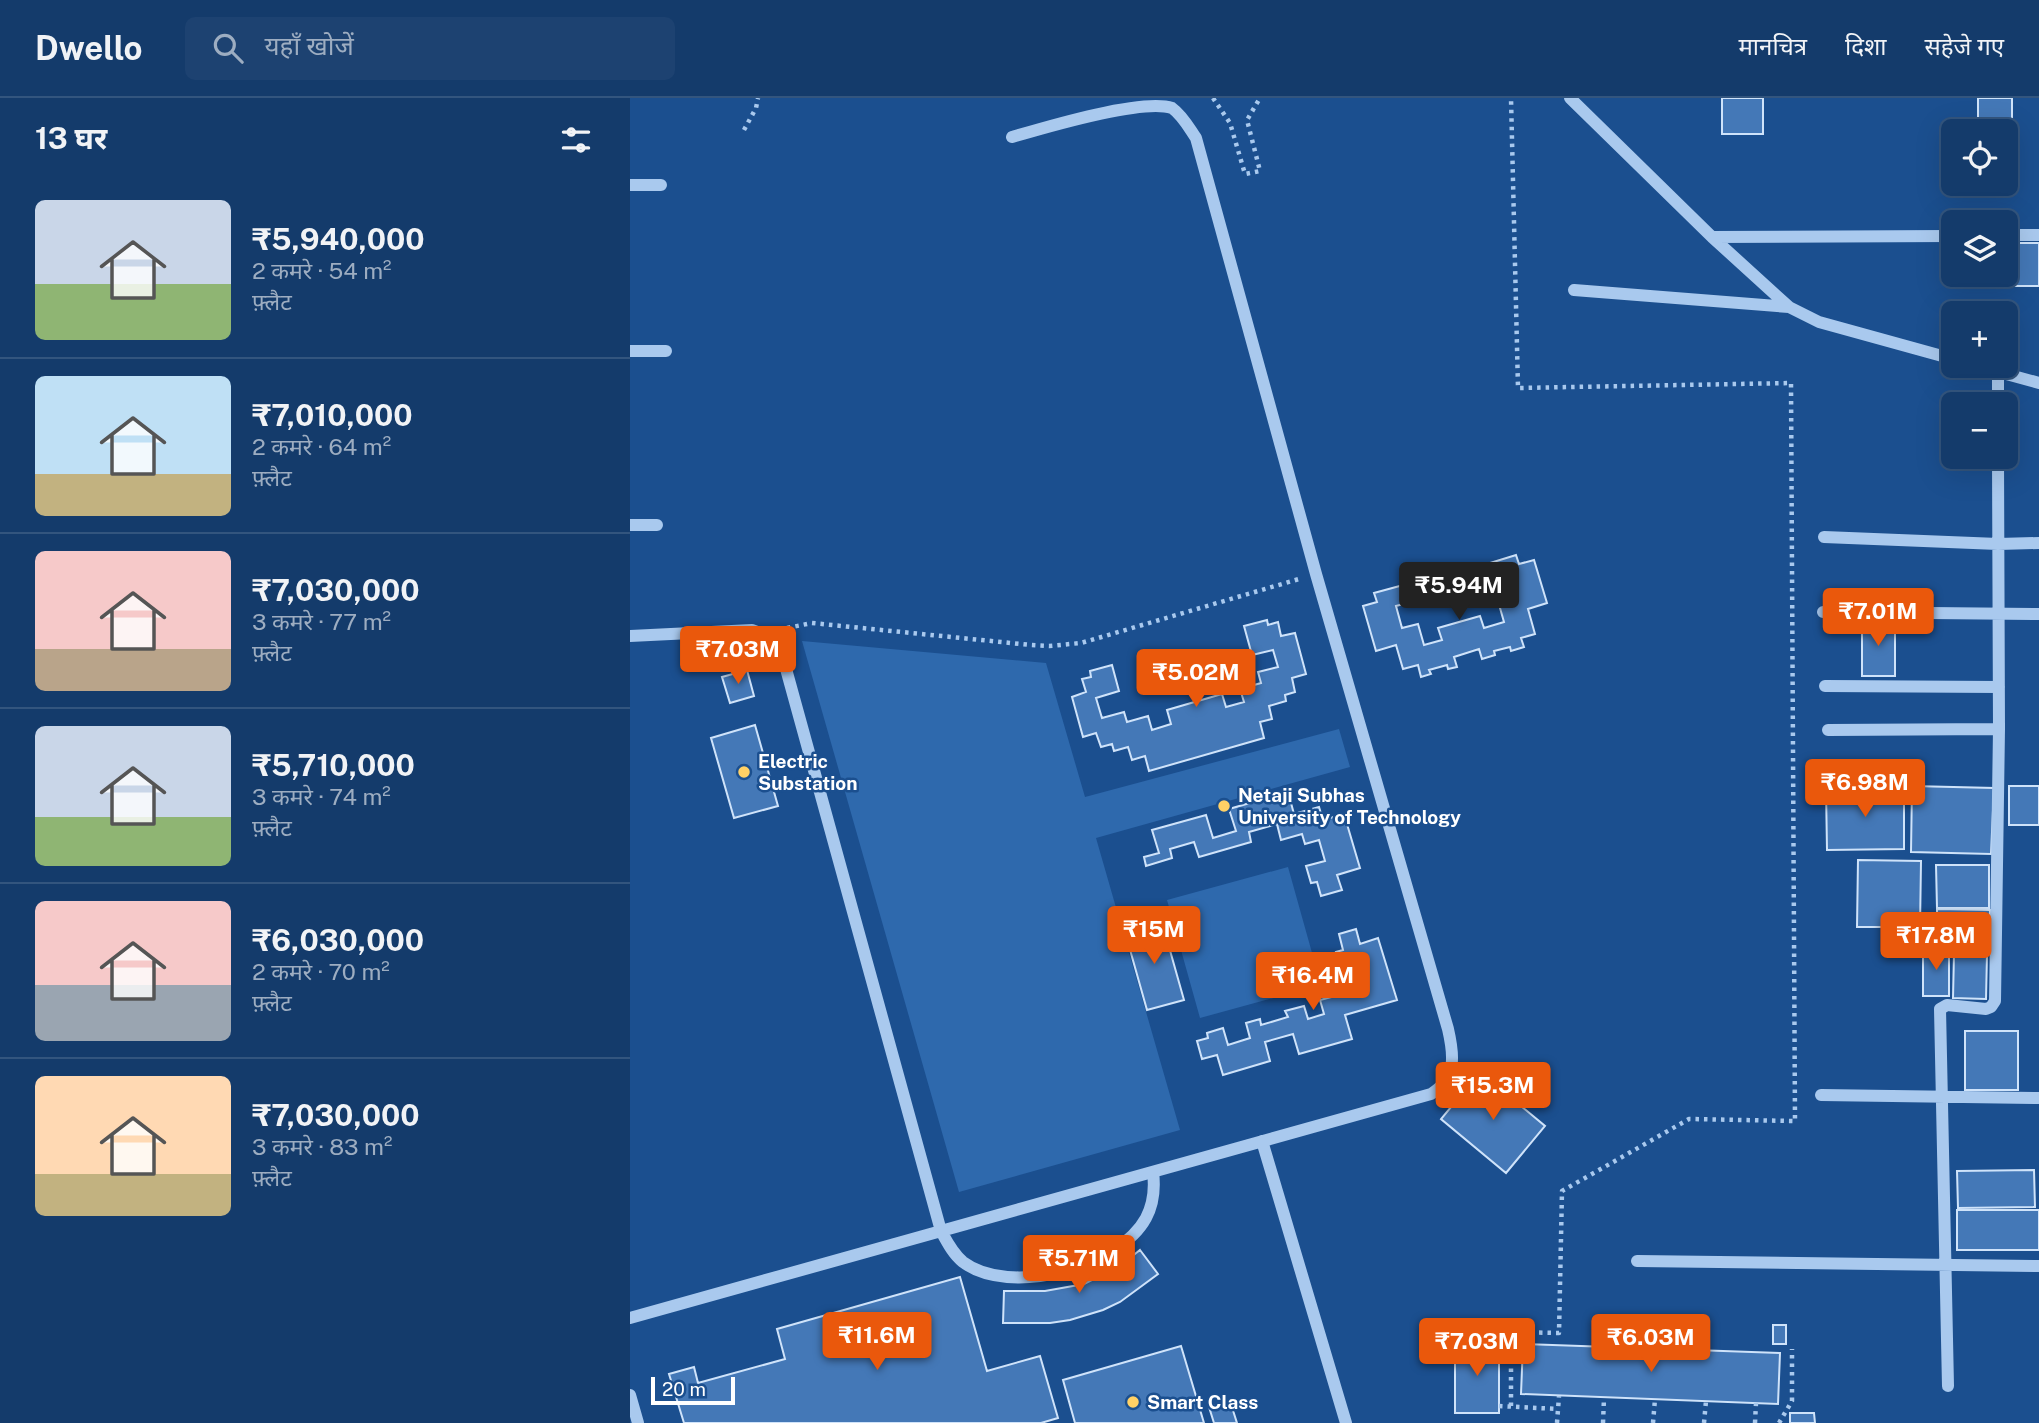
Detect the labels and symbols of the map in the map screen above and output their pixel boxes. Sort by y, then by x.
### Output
pin: ₹5.94M [1402,562,1516,622]
pin: ₹7.01M [1821,588,1935,648]
pin: ₹7.03M [681,626,795,686]
pin: ₹5.02M [1139,650,1253,709]
place label: Electric Substation [758,750,858,794]
pin: ₹6.98M [1808,760,1922,819]
marker: Electric Substation [736,764,752,780]
place label: Netaji Subhas University of Technology [1238,784,1461,828]
marker: Netaji Subhas University of Technology [1216,798,1232,814]
pin: ₹15M [1113,906,1195,966]
pin: ₹17.8M [1879,912,1993,972]
pin: ₹16.4M [1256,953,1370,1012]
pin: ₹15.3M [1436,1062,1550,1122]
pin: ₹5.71M [1022,1236,1136,1295]
pin: ₹11.6M [820,1312,934,1372]
pin: ₹6.03M [1594,1314,1708,1374]
pin: ₹7.03M [1420,1318,1534,1378]
scale bar [651,1374,735,1406]
place label: Smart Class [1147,1391,1258,1413]
marker: Smart Class [1125,1394,1141,1410]

